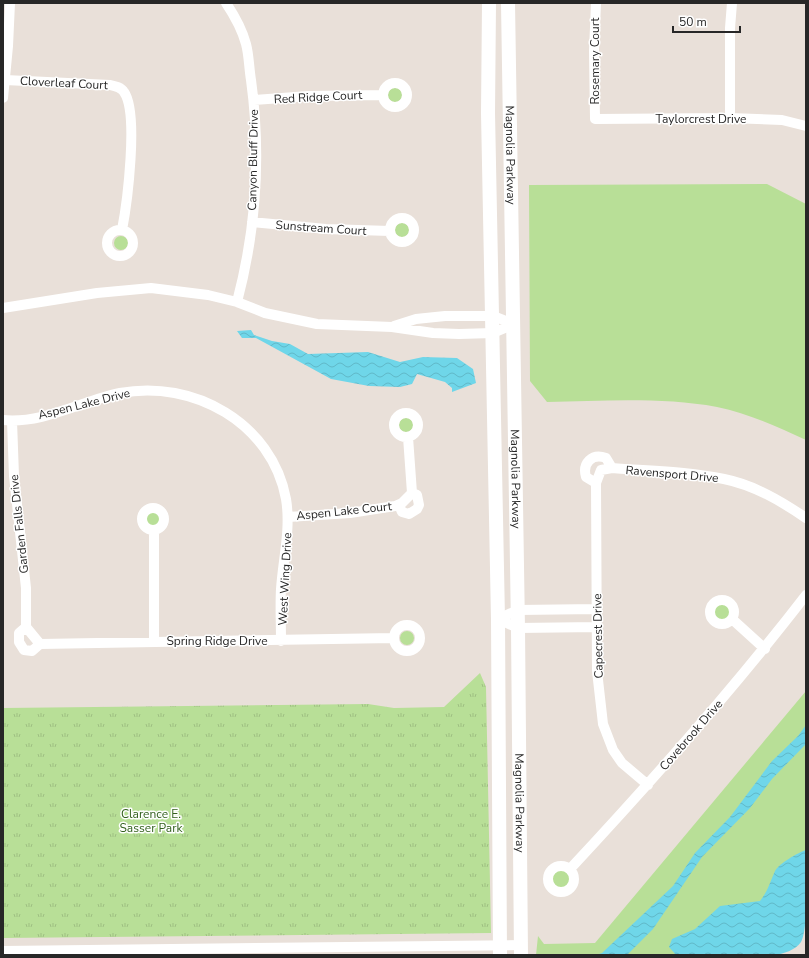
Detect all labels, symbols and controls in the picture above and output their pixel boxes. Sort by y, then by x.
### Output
scale bar [673,8,740,34]
text: 50 m [679,14,707,30]
street label: Rosemary Court [587,17,603,105]
street label: Cloverleaf Court [20,73,109,93]
street label: Red Ridge Court [273,87,363,107]
street label: Magnolia Parkway [502,105,519,206]
street label: Canyon Bluff Drive [244,109,262,211]
street label: Taylorcrest Drive [656,111,746,127]
street label: Sunstream Court [275,217,368,239]
street label: Aspen Lake Drive [36,385,132,423]
street label: Magnolia Parkway [507,429,524,530]
street label: Ravensport Drive [625,462,719,486]
street label: Garden Falls Drive [6,474,32,574]
street label: Aspen Lake Court [296,498,393,524]
street label: West Wing Drive [275,532,295,626]
street label: Capecrest Drive [589,593,607,679]
street label: Spring Ridge Drive [166,633,268,649]
street label: Covebrook Drive [656,696,726,774]
street label: Magnolia Parkway [511,753,528,853]
park label: Clarence E. Sasser Park [119,806,184,836]

